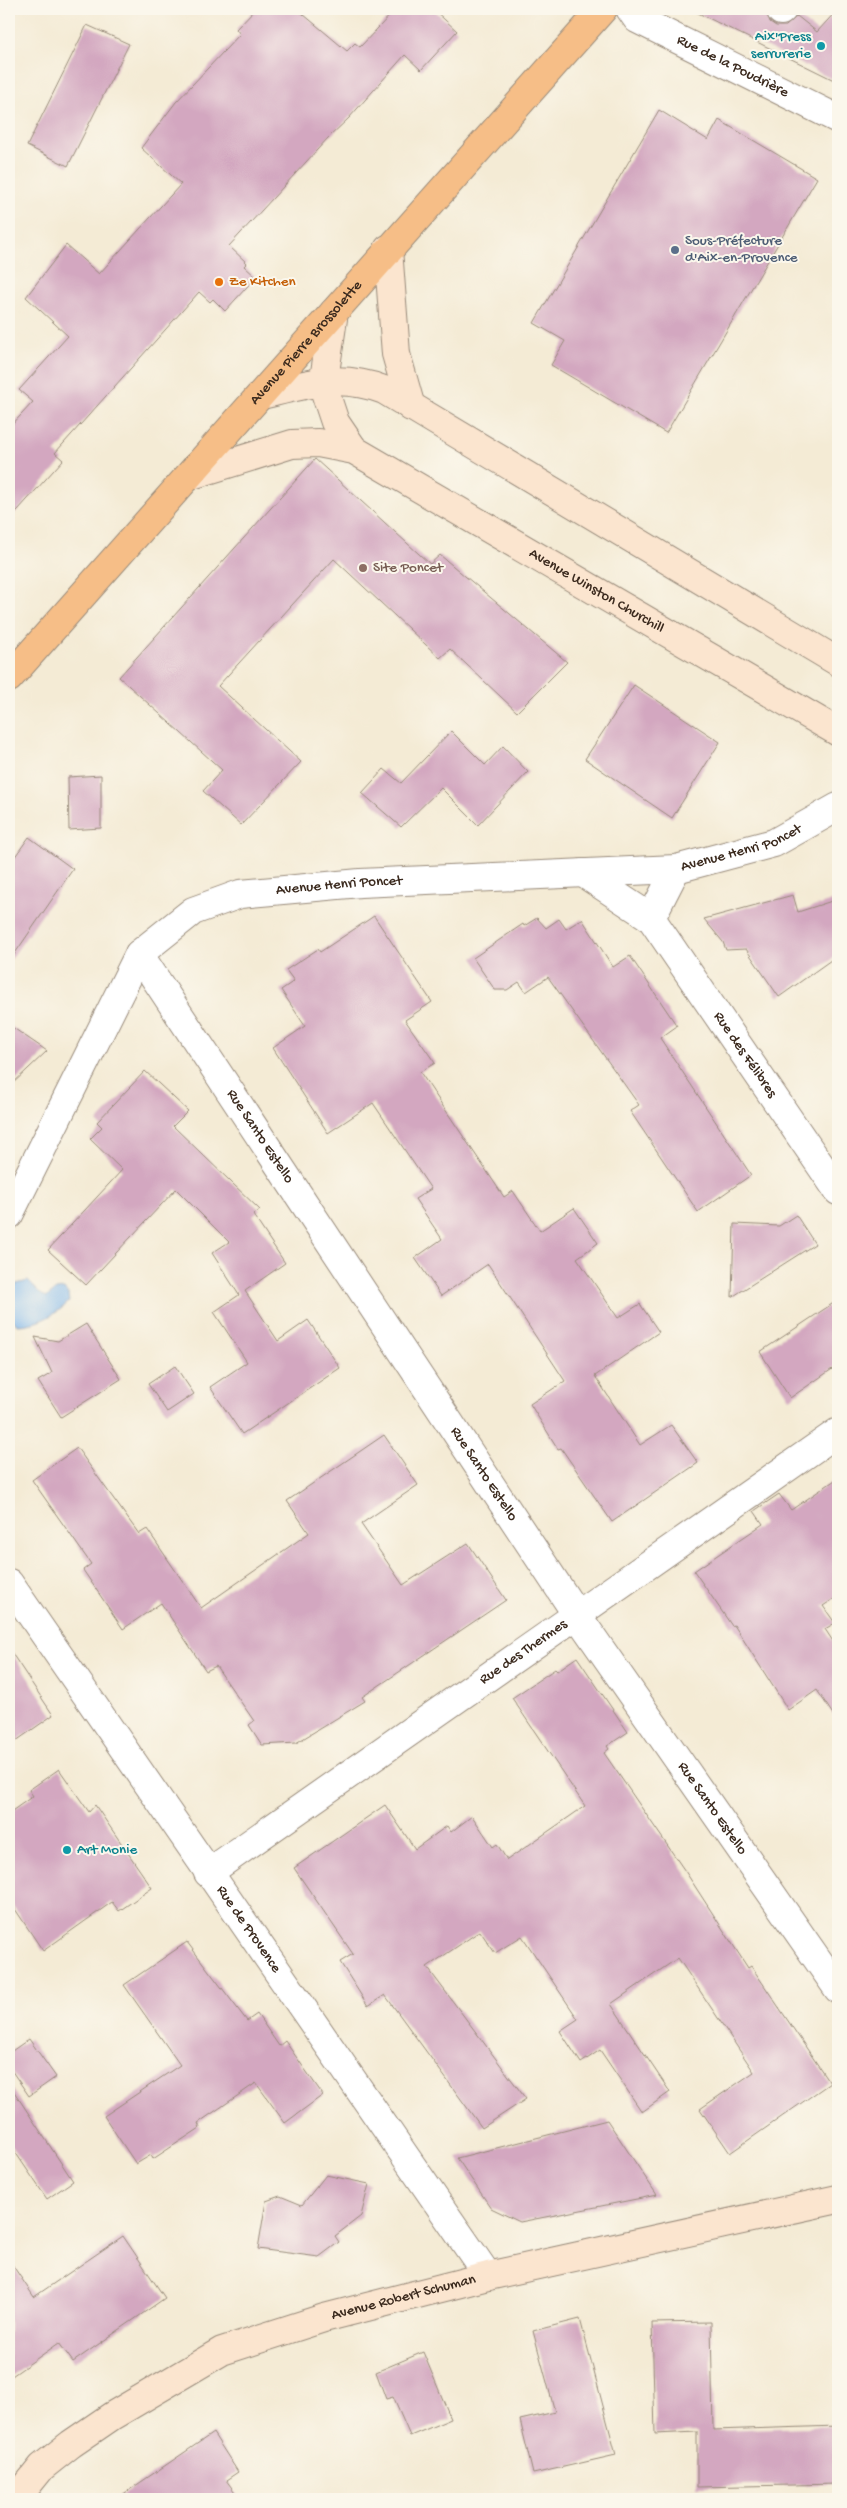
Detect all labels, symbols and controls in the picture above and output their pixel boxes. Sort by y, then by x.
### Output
place label: Aix'Press serrurerie [751,28,811,63]
street label: Rue de la Poudrière [674,31,792,102]
marker: Aix'Press serrurerie [815,40,827,52]
place label: Sous-Préfecture d'Aix-en-Provence [685,232,798,267]
marker: Sous-Préfecture d'Aix-en-Provence [669,244,681,256]
place label: Ze Kitchen [229,273,296,291]
marker: Ze Kitchen [213,276,225,288]
street label: Avenue Pierre Brossolette [246,277,367,409]
street label: Avenue Winston Churchill [525,545,667,638]
place label: Site Poncet [373,559,445,577]
marker: Site Poncet [357,562,369,574]
street label: Avenue Henri Poncet [679,819,807,876]
street label: Avenue Henri Poncet [275,872,404,900]
street label: Rue des Félibres [709,1008,781,1102]
street label: Rue Santo Estello [222,1086,298,1187]
street label: Rue Santo Estello [446,1424,521,1525]
street label: Rue des Thermes [476,1615,571,1689]
street label: Rue Santo Estello [673,1759,751,1859]
place label: Art Monie [77,1841,137,1859]
marker: Art Monie [61,1844,73,1856]
street label: Rue de Provence [212,1882,285,1977]
street label: Avenue Robert Schuman [329,2270,478,2325]

